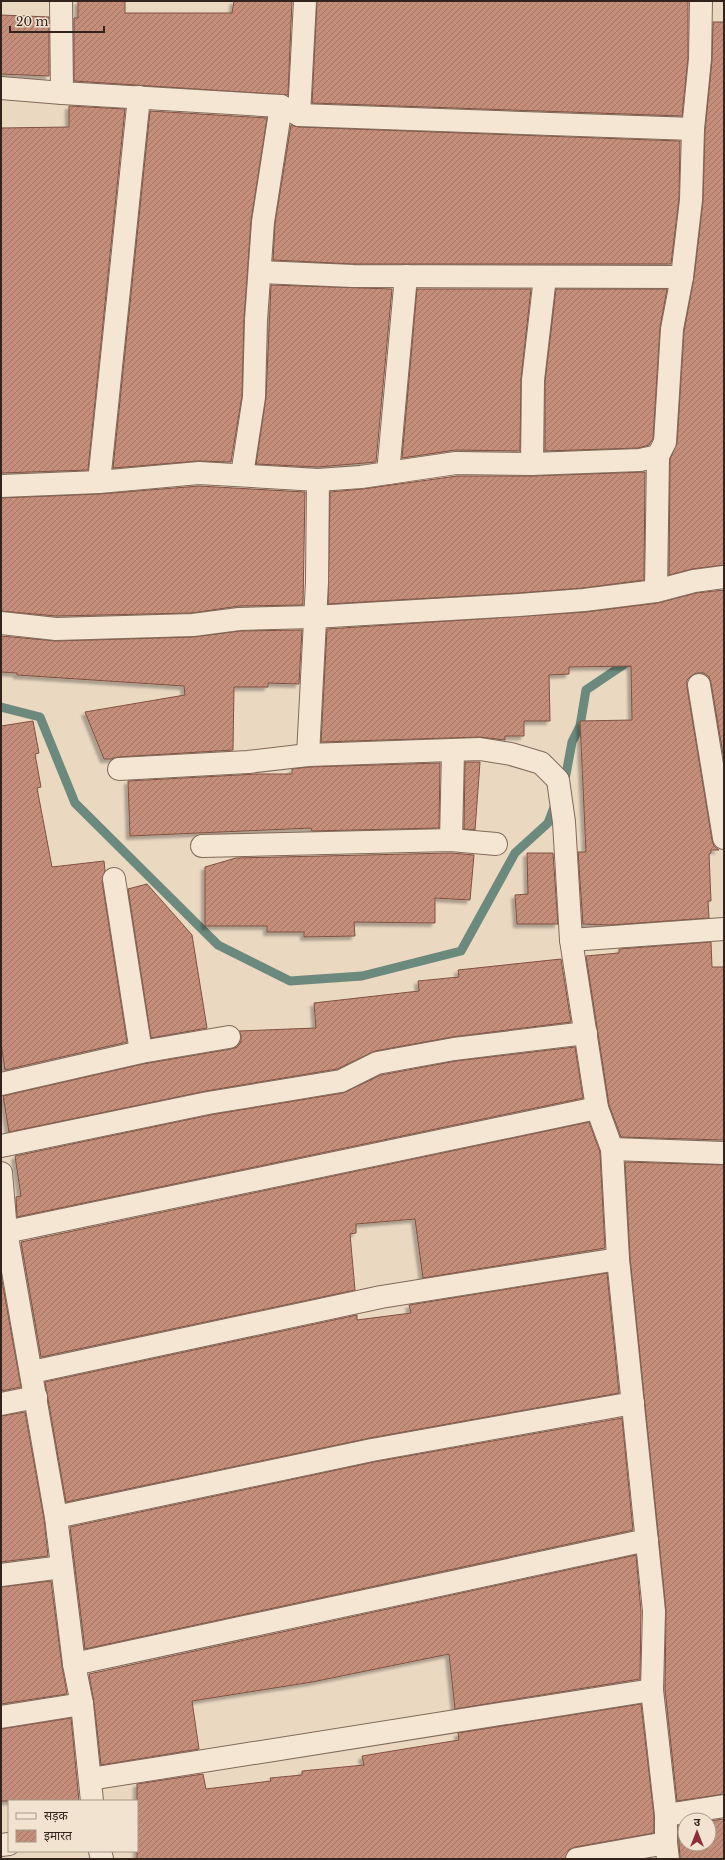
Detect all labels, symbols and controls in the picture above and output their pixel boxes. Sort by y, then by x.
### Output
scale bar [10,8,104,34]
text: 20 m [16,14,48,29]
legend [8,1800,138,1852]
text: सड़क [44,1808,69,1823]
north arrow [677,1812,717,1852]
text: उ [694,1815,701,1829]
text: इमारत [44,1828,73,1843]

